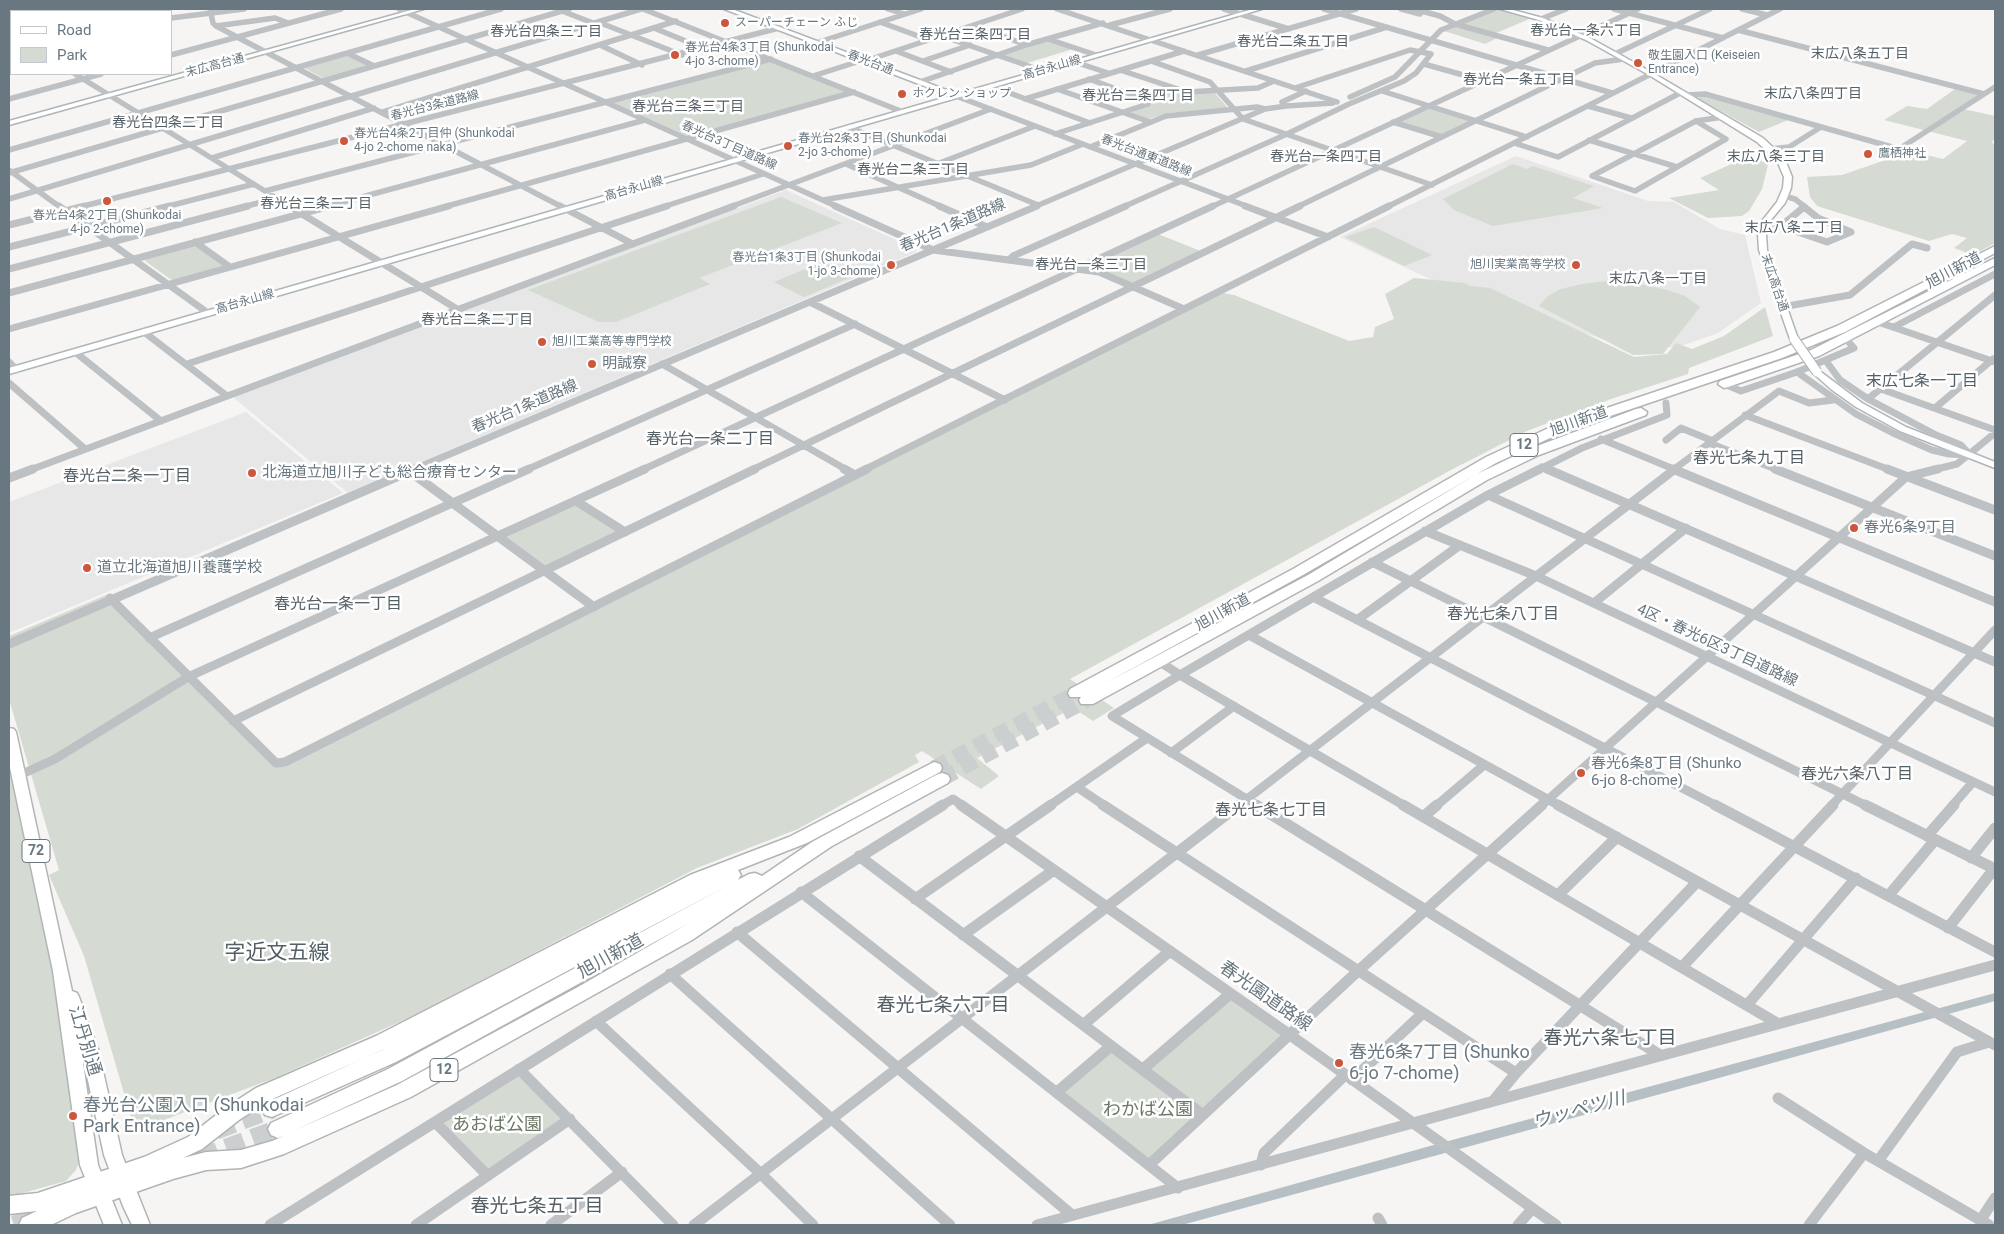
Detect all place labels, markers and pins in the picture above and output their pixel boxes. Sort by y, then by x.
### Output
place label: スーパーチェーン ふじ [735,16,858,30]
marker: スーパーチェーン ふじ [719,17,731,29]
place label: 春光台4条3丁目 (Shunkodai 4-jo 3-chome) [685,41,834,69]
marker: 春光台4条3丁目 (Shunkodai 4-jo 3-chome) [669,49,681,61]
place label: 敬生園入口 (Keiseien Entrance) [1648,49,1760,77]
marker: 敬生園入口 (Keiseien Entrance) [1632,57,1644,69]
place label: ホクレン ショップ [912,87,1011,101]
marker: ホクレン ショップ [896,88,908,100]
place label: 春光台4条2丁目仲 (Shunkodai 4-jo 2-chome naka) [354,127,515,155]
place label: 春光台2条3丁目 (Shunkodai 2-jo 3-chome) [798,132,947,160]
marker: 春光台4条2丁目仲 (Shunkodai 4-jo 2-chome naka) [338,135,350,147]
marker: 春光台2条3丁目 (Shunkodai 2-jo 3-chome) [782,140,794,152]
place label: 鷹栖神社 [1878,147,1926,161]
marker: 鷹栖神社 [1862,148,1874,160]
marker: 春光台4条2丁目 (Shunkodai 4-jo 2-chome) [101,195,113,207]
place label: 春光台4条2丁目 (Shunkodai 4-jo 2-chome) [33,209,181,237]
place label: 春光台1条3丁目 (Shunkodai 1-jo 3-chome) [732,251,881,279]
place label: 旭川実業高等学校 [1470,258,1566,272]
marker: 春光台1条3丁目 (Shunkodai 1-jo 3-chome) [885,259,897,271]
marker: 旭川実業高等学校 [1570,259,1582,271]
place label: 旭川工業高等専門学校 [552,335,672,349]
marker: 旭川工業高等専門学校 [536,336,548,348]
place label: 明誠寮 [602,355,647,373]
marker: 明誠寮 [586,358,598,370]
place label: 北海道立旭川子ども総合療育センター [262,464,517,482]
marker: 北海道立旭川子ども総合療育センター [246,467,258,479]
place label: 春光6条9丁目 [1864,519,1956,537]
marker: 春光6条9丁目 [1848,522,1860,534]
place label: 道立北海道旭川養護学校 [97,559,262,577]
marker: 道立北海道旭川養護学校 [81,562,93,574]
place label: 春光6条8丁目 (Shunko 6-jo 8-chome) [1591,755,1742,790]
marker: 春光6条8丁目 (Shunko 6-jo 8-chome) [1575,767,1587,779]
place label: 春光6条7丁目 (Shunko 6-jo 7-chome) [1349,1042,1530,1084]
marker: 春光6条7丁目 (Shunko 6-jo 7-chome) [1333,1057,1345,1069]
place label: 春光台公園入口 (Shunkodai Park Entrance) [83,1095,304,1138]
marker: 春光台公園入口 (Shunkodai Park Entrance) [67,1110,79,1122]

